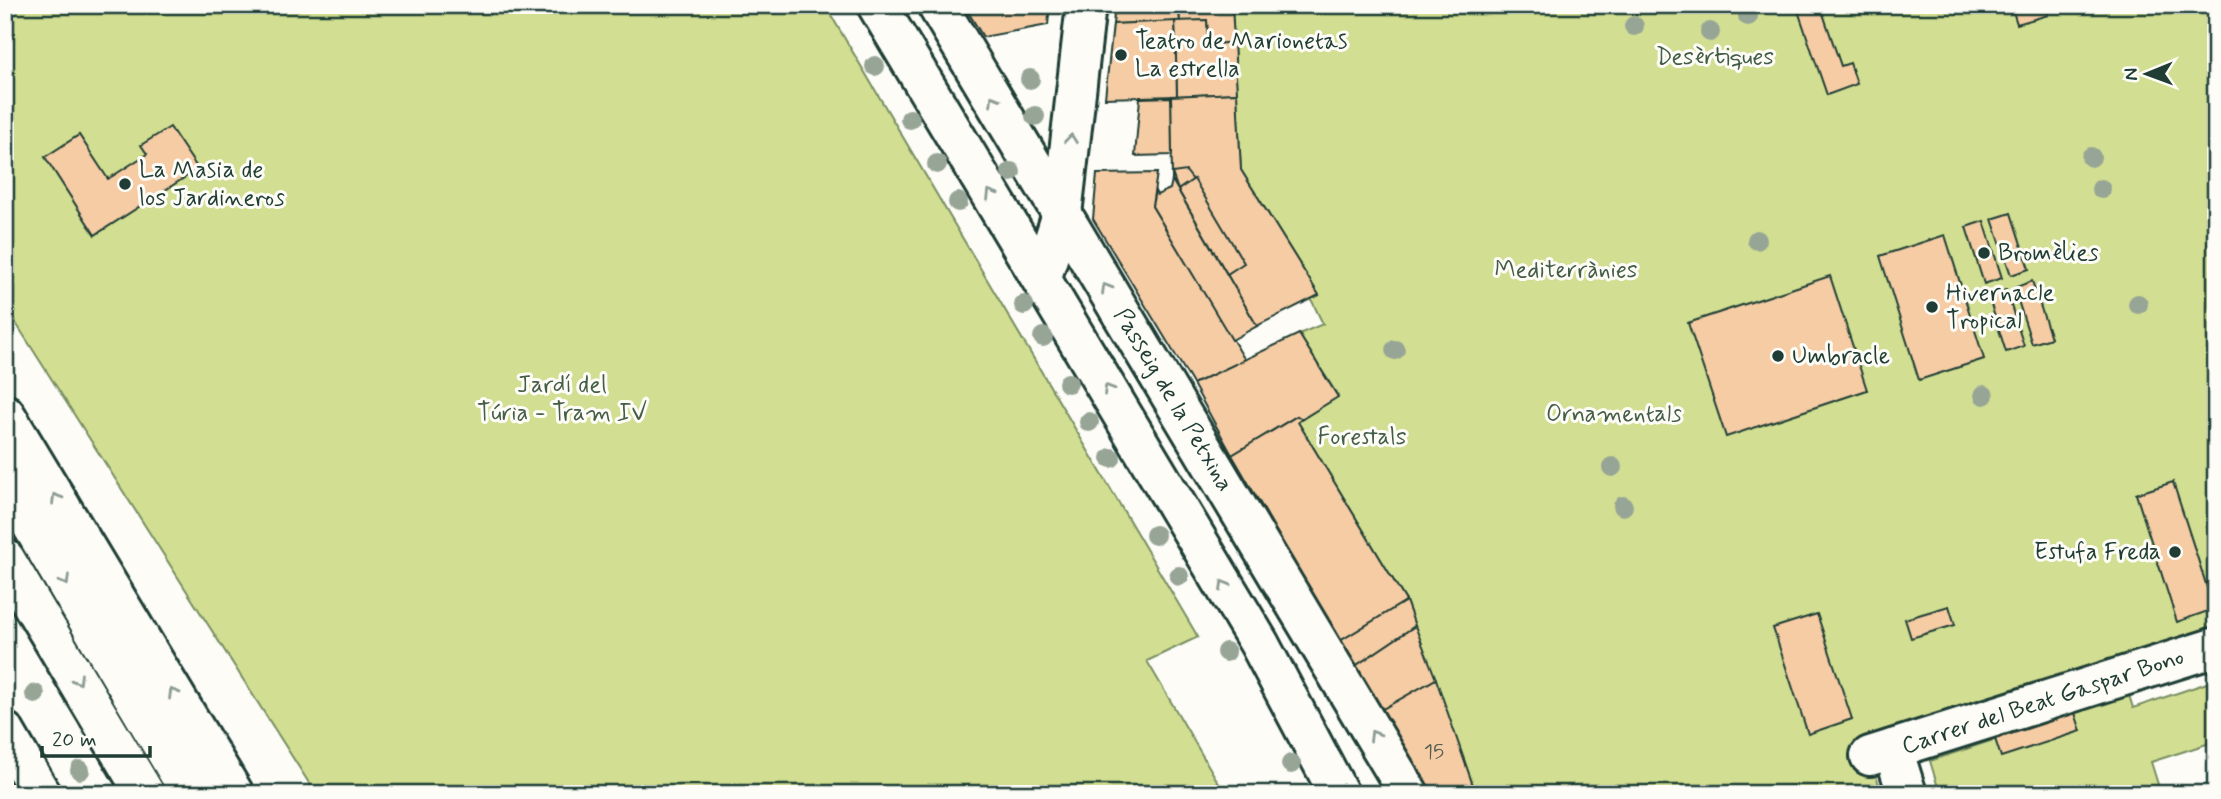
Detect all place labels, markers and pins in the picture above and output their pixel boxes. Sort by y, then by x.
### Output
place label: Teatro de Marionetas La estrella [1135,26,1347,85]
marker: Teatro de Marionetas La estrella [1113,47,1129,63]
place label: La Masia de los Jardineros [139,155,285,214]
marker: La Masia de los Jardineros [117,176,133,192]
place label: Bromèlies [1998,238,2099,269]
marker: Bromèlies [1976,245,1992,261]
place label: Hivernacle Tropical [1946,278,2054,337]
marker: Hivernacle Tropical [1924,299,1940,315]
place label: Umbracle [1792,341,1890,372]
marker: Umbracle [1770,348,1786,364]
place label: Estufa Freda [2034,537,2161,568]
marker: Estufa Freda [2167,544,2183,560]

